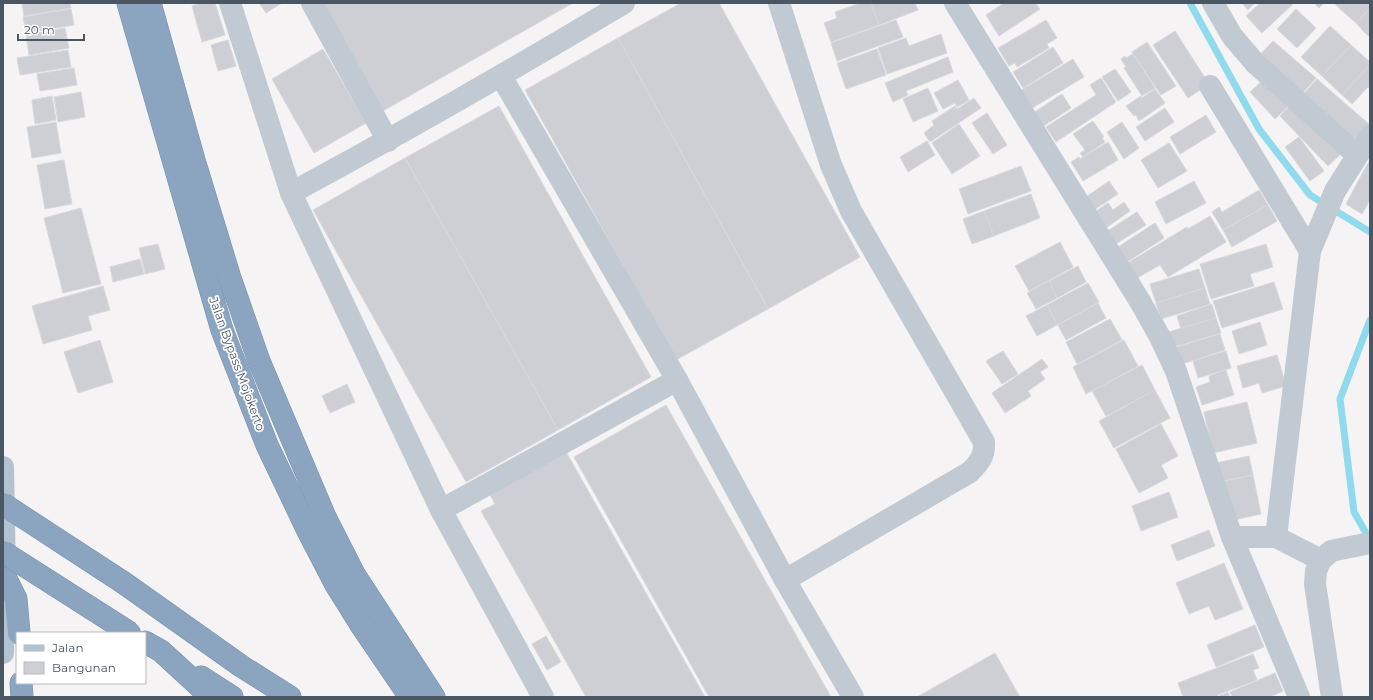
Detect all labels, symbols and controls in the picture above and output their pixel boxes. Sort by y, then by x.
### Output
scale bar [18,16,84,42]
text: 20 m [24,22,55,37]
street label: Jalan Bypass Mojokerto [206,294,269,433]
legend [16,632,146,684]
text: Jalan [51,640,84,655]
text: Bangunan [52,660,116,675]

